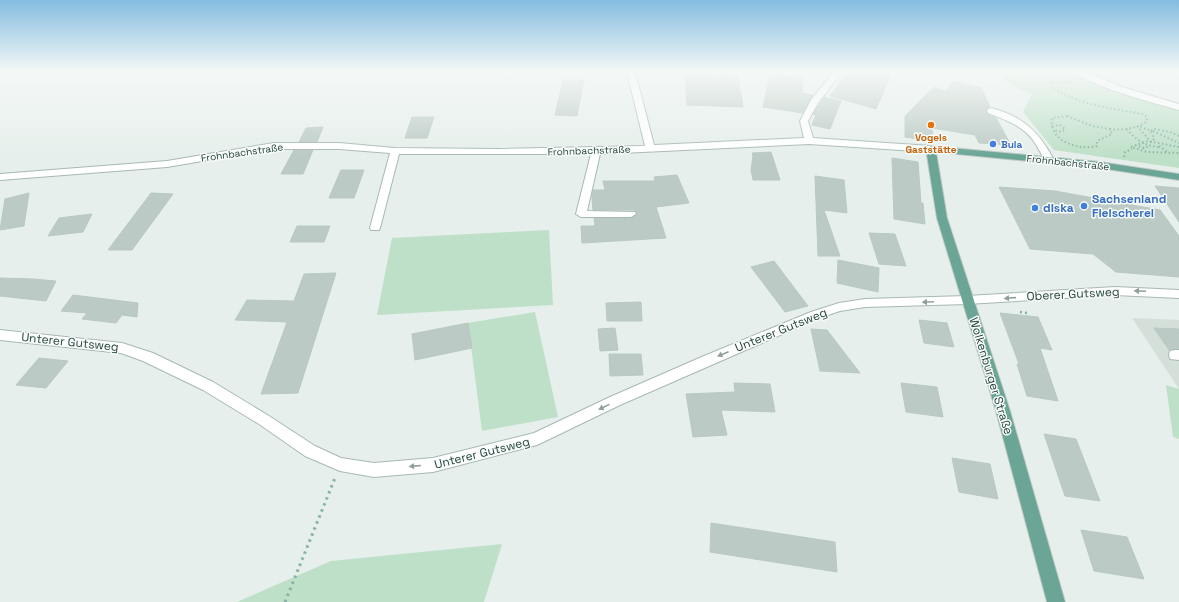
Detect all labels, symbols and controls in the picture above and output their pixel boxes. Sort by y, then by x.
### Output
marker: Vogels Gaststätte [926,120,936,130]
place label: Vogels Gaststätte [905,131,957,156]
place label: Bula [1001,138,1022,151]
marker: Bula [988,139,998,149]
street label: Frohnbachstraße [200,140,284,165]
street label: Frohnbachstraße [547,143,631,158]
street label: Frohnbachstraße [1026,152,1110,173]
place label: Sachsenland Fleischerei [1092,191,1166,221]
place label: diska [1043,200,1074,216]
marker: Sachsenland Fleischerei [1079,201,1089,211]
marker: diska [1030,203,1040,213]
street label: Oberer Gutsweg [1026,284,1120,304]
one-way arrow [1134,288,1146,295]
one-way arrow [1004,294,1016,301]
one-way arrow [922,298,934,305]
street label: Unterer Gutsweg [733,304,829,356]
street label: Wolkenburger Straße [966,315,1016,437]
street label: Unterer Gutsweg [20,329,120,355]
one-way arrow [717,351,729,357]
one-way arrow [599,403,610,410]
street label: Unterer Gutsweg [433,433,531,473]
one-way arrow [409,463,421,470]

